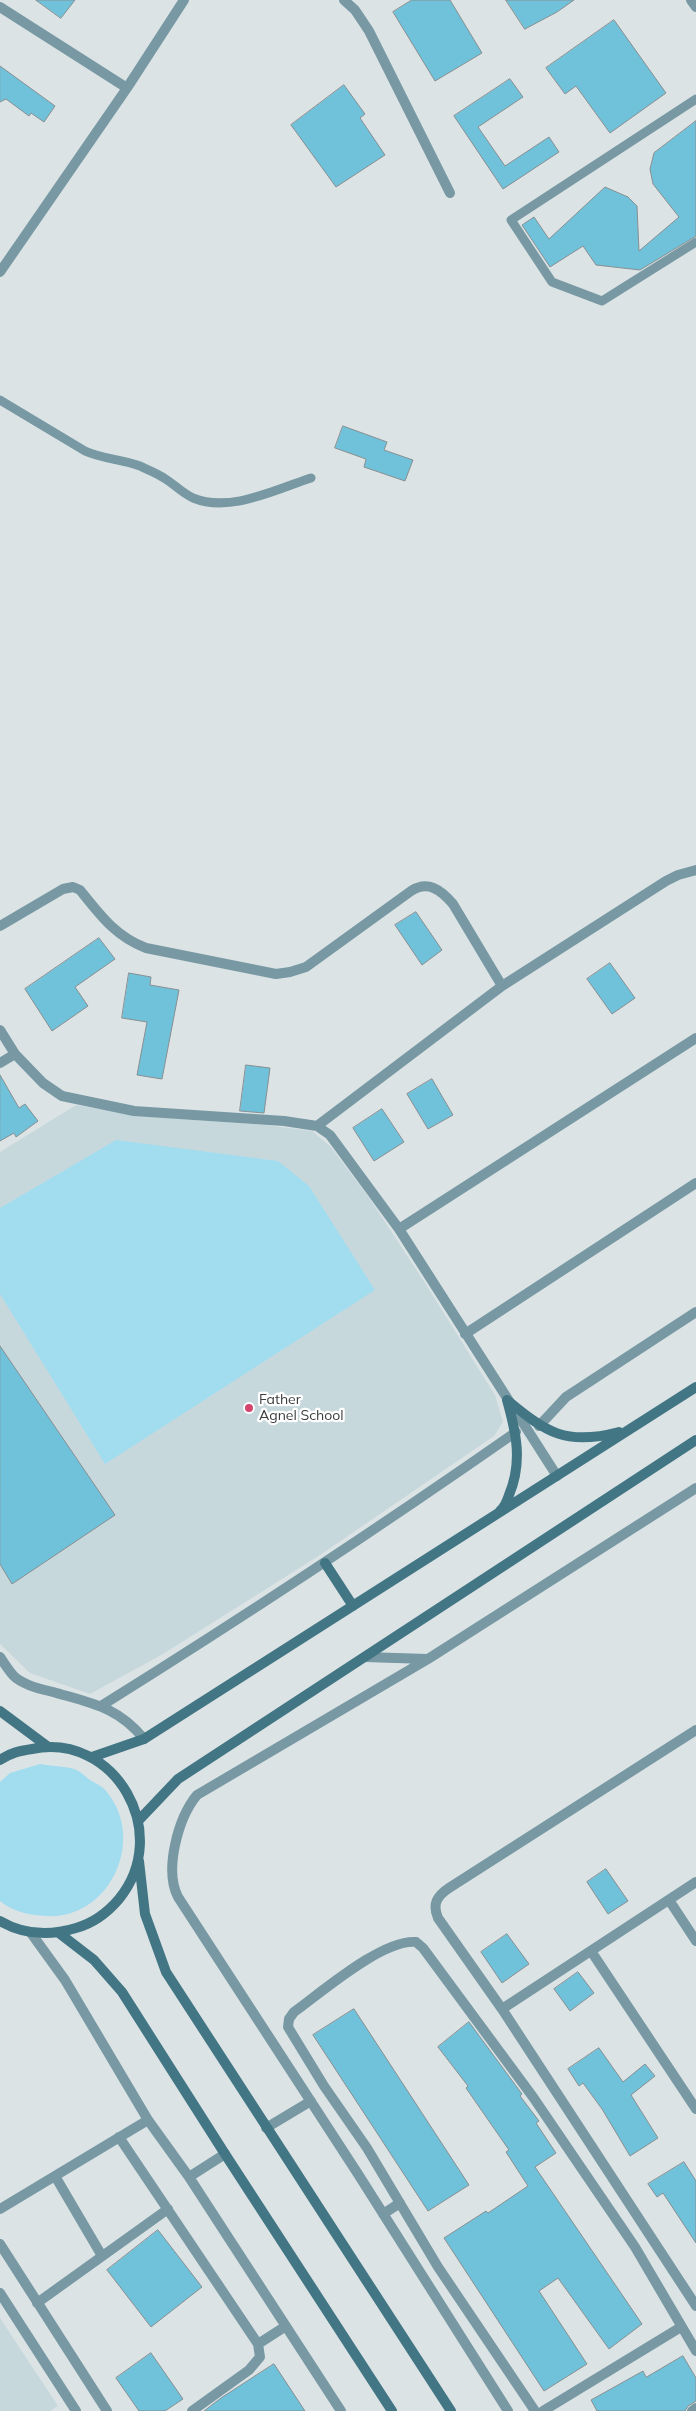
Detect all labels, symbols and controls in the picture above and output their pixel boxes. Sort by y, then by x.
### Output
place label: Father Agnel School [259,1392,344,1424]
marker: Father Agnel School [243,1402,255,1414]

